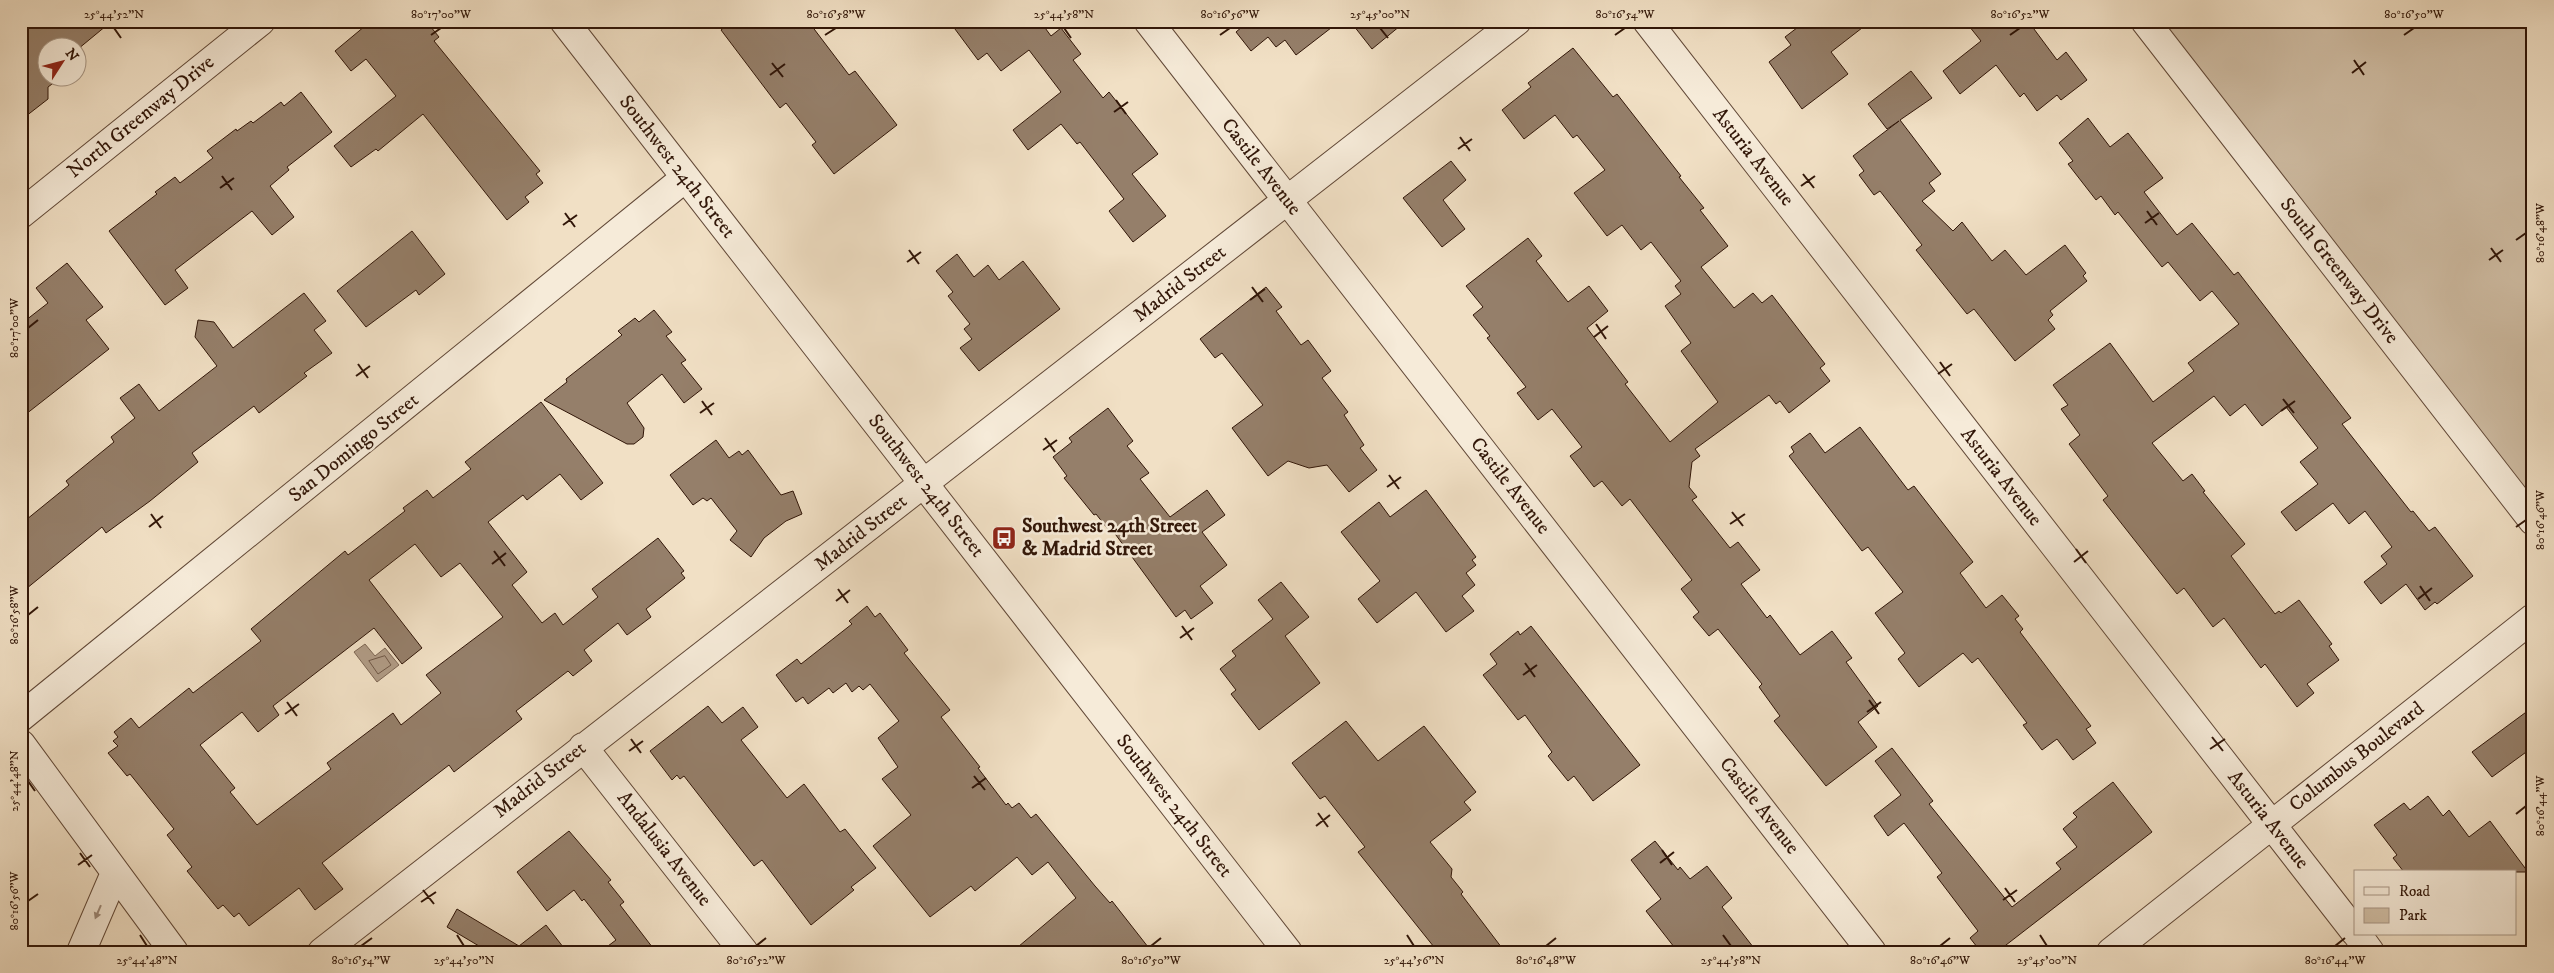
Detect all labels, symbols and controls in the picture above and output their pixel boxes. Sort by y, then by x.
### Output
text: 25°44'52"N [84,7,144,22]
text: 80°17'00"W [411,7,472,22]
text: 80°16'58"W [807,7,866,22]
text: 25°44'58"N [1034,7,1094,22]
text: 80°16'56"W [1200,7,1261,22]
text: 25°45'00"N [1350,7,1410,22]
text: 80°16'54"W [1595,7,1656,22]
text: 80°16'52"W [1991,7,2050,22]
text: 80°16'50"W [2384,7,2445,22]
north arrow [38,38,88,88]
street label: North Greenway Drive [63,50,219,184]
street label: Southwest 24th Street [613,90,741,244]
street label: Asturia Avenue [1707,103,1799,211]
street label: Castile Avenue [1215,114,1307,220]
street label: South Greenway Drive [2274,193,2404,349]
text: 80°16'48"W [2533,202,2548,263]
street label: Madrid Street [1129,240,1231,328]
text: 80°17'00"W [7,297,22,358]
street label: San Domingo Street [284,388,424,508]
street label: Southwest 24th Street [862,409,990,563]
street label: Asturia Avenue [1955,423,2047,531]
street label: Castile Avenue [1464,433,1556,539]
street label: Madrid Street [810,489,912,577]
text: 80°16'46"W [2533,489,2548,550]
place label: Southwest 24th Street & Madrid Street [1022,514,1197,562]
bus stop icon: Southwest 24th Street & Madrid Street [991,525,1017,551]
text: 80°16'58"W [7,585,22,644]
street label: Columbus Boulevard [2285,697,2429,817]
street label: Southwest 24th Street [1110,729,1238,883]
street label: Madrid Street [489,736,591,824]
text: 25°44'48"N [7,750,22,812]
street label: Castile Avenue [1713,753,1805,859]
street label: Asturia Avenue [2222,766,2314,874]
text: 80°16'44"W [2533,775,2548,836]
street label: Andalusia Avenue [611,786,717,912]
text: 80°16'56"W [7,870,22,931]
legend [2354,870,2516,936]
text: Road [2399,882,2431,901]
one-way arrow [93,905,101,919]
text: Park [2399,906,2428,925]
text: 25°44'48"N [116,953,178,968]
text: 80°16'54"W [331,953,392,968]
text: 25°44'50"N [434,953,495,968]
text: 80°16'52"W [727,953,786,968]
text: 80°16'50"W [1121,953,1182,968]
text: 25°44'56"N [1384,953,1444,968]
text: 80°16'48"W [1516,953,1577,968]
text: 25°44'58"N [1701,953,1761,968]
text: 80°16'46"W [1910,953,1971,968]
text: 25°45'00"N [2017,953,2077,968]
text: 80°16'44"W [2305,953,2366,968]

